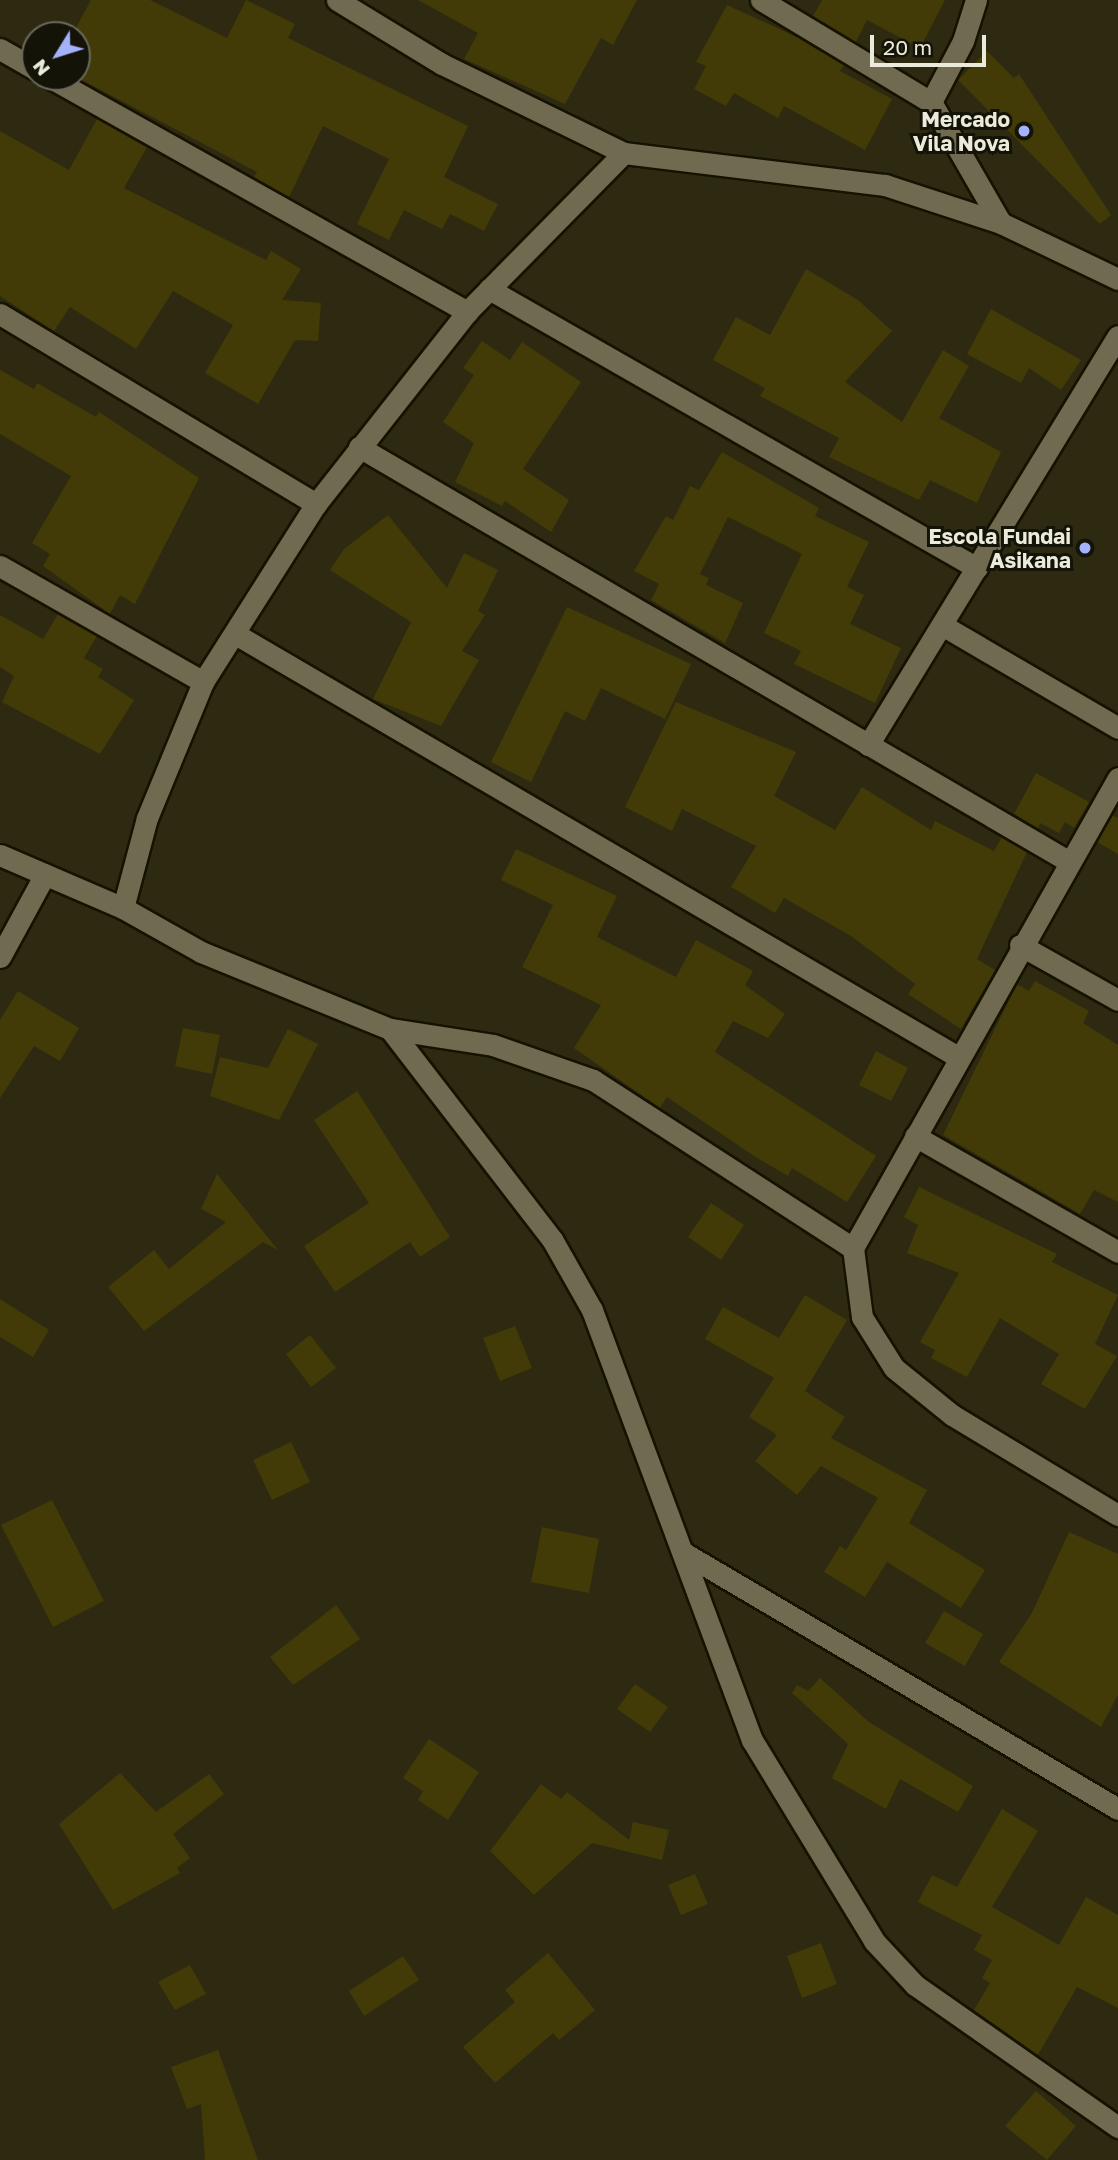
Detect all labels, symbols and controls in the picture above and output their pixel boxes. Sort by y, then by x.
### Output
north arrow [21,21,91,91]
scale bar [873,21,988,65]
text: 20 m [883,34,932,60]
text: N [27,55,54,81]
place label: Mercado Vila Nova [913,106,1010,156]
marker: Mercado Vila Nova [1016,123,1032,139]
place label: Escola Fundai Asikana [928,523,1071,573]
marker: Escola Fundai Asikana [1077,540,1093,556]

